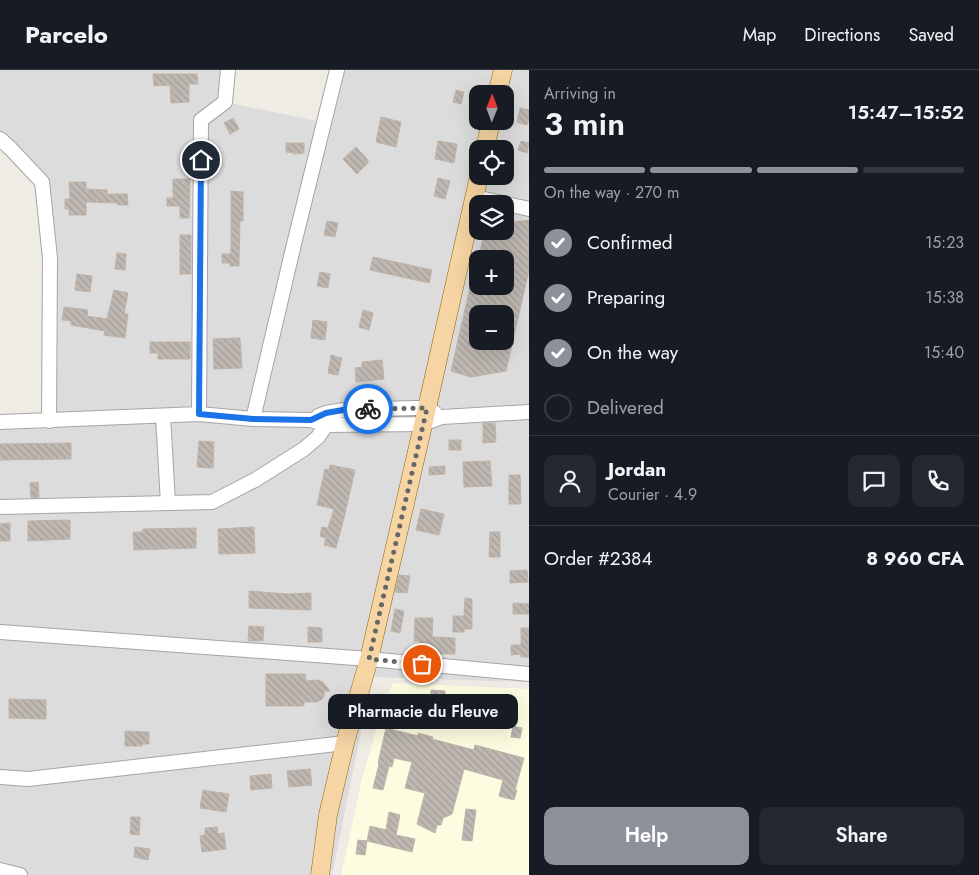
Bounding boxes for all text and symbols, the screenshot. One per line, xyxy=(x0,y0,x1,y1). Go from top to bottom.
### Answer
text: Parcelo xyxy=(25,17,108,52)
text: Map xyxy=(743,22,776,48)
text: Directions xyxy=(804,22,880,48)
text: Saved xyxy=(908,22,954,48)
text: Arriving in xyxy=(544,82,616,105)
north arrow xyxy=(469,85,514,130)
map controls xyxy=(469,85,514,350)
text: 15:47–15:52 xyxy=(848,99,964,126)
text: 3 min xyxy=(544,101,625,147)
pin xyxy=(180,139,222,181)
button: locate xyxy=(469,140,514,185)
icon: home xyxy=(187,146,215,174)
text: On the way · 270 m xyxy=(544,181,679,204)
button: layers xyxy=(469,195,514,240)
icon: check xyxy=(544,229,572,257)
text: Confirmed xyxy=(587,229,673,256)
text: 15:23 xyxy=(925,231,964,254)
button: + xyxy=(469,250,514,295)
icon: check xyxy=(544,284,572,312)
text: Preparing xyxy=(587,284,665,311)
text: 15:38 xyxy=(926,286,964,309)
button: − xyxy=(469,305,514,350)
icon: check xyxy=(544,339,572,367)
text: On the way xyxy=(587,339,678,366)
text: 15:40 xyxy=(924,341,964,364)
courier xyxy=(343,384,393,434)
text: Delivered xyxy=(587,394,664,421)
icon: bike xyxy=(354,395,382,423)
button: person xyxy=(544,455,596,507)
button: chat xyxy=(848,455,900,507)
button: phone xyxy=(912,455,964,507)
text: Jordan xyxy=(608,456,666,483)
text: Courier · 4.9 xyxy=(608,483,697,506)
text: Order #2384 xyxy=(544,545,653,572)
text: 8 960 CFA xyxy=(866,545,964,572)
pin xyxy=(401,643,443,685)
icon: bag xyxy=(408,650,436,678)
callout: Pharmacie du Fleuve xyxy=(327,694,517,729)
text: Pharmacie du Fleuve xyxy=(348,700,498,723)
button: Help xyxy=(544,807,749,865)
button: Share xyxy=(759,807,964,865)

